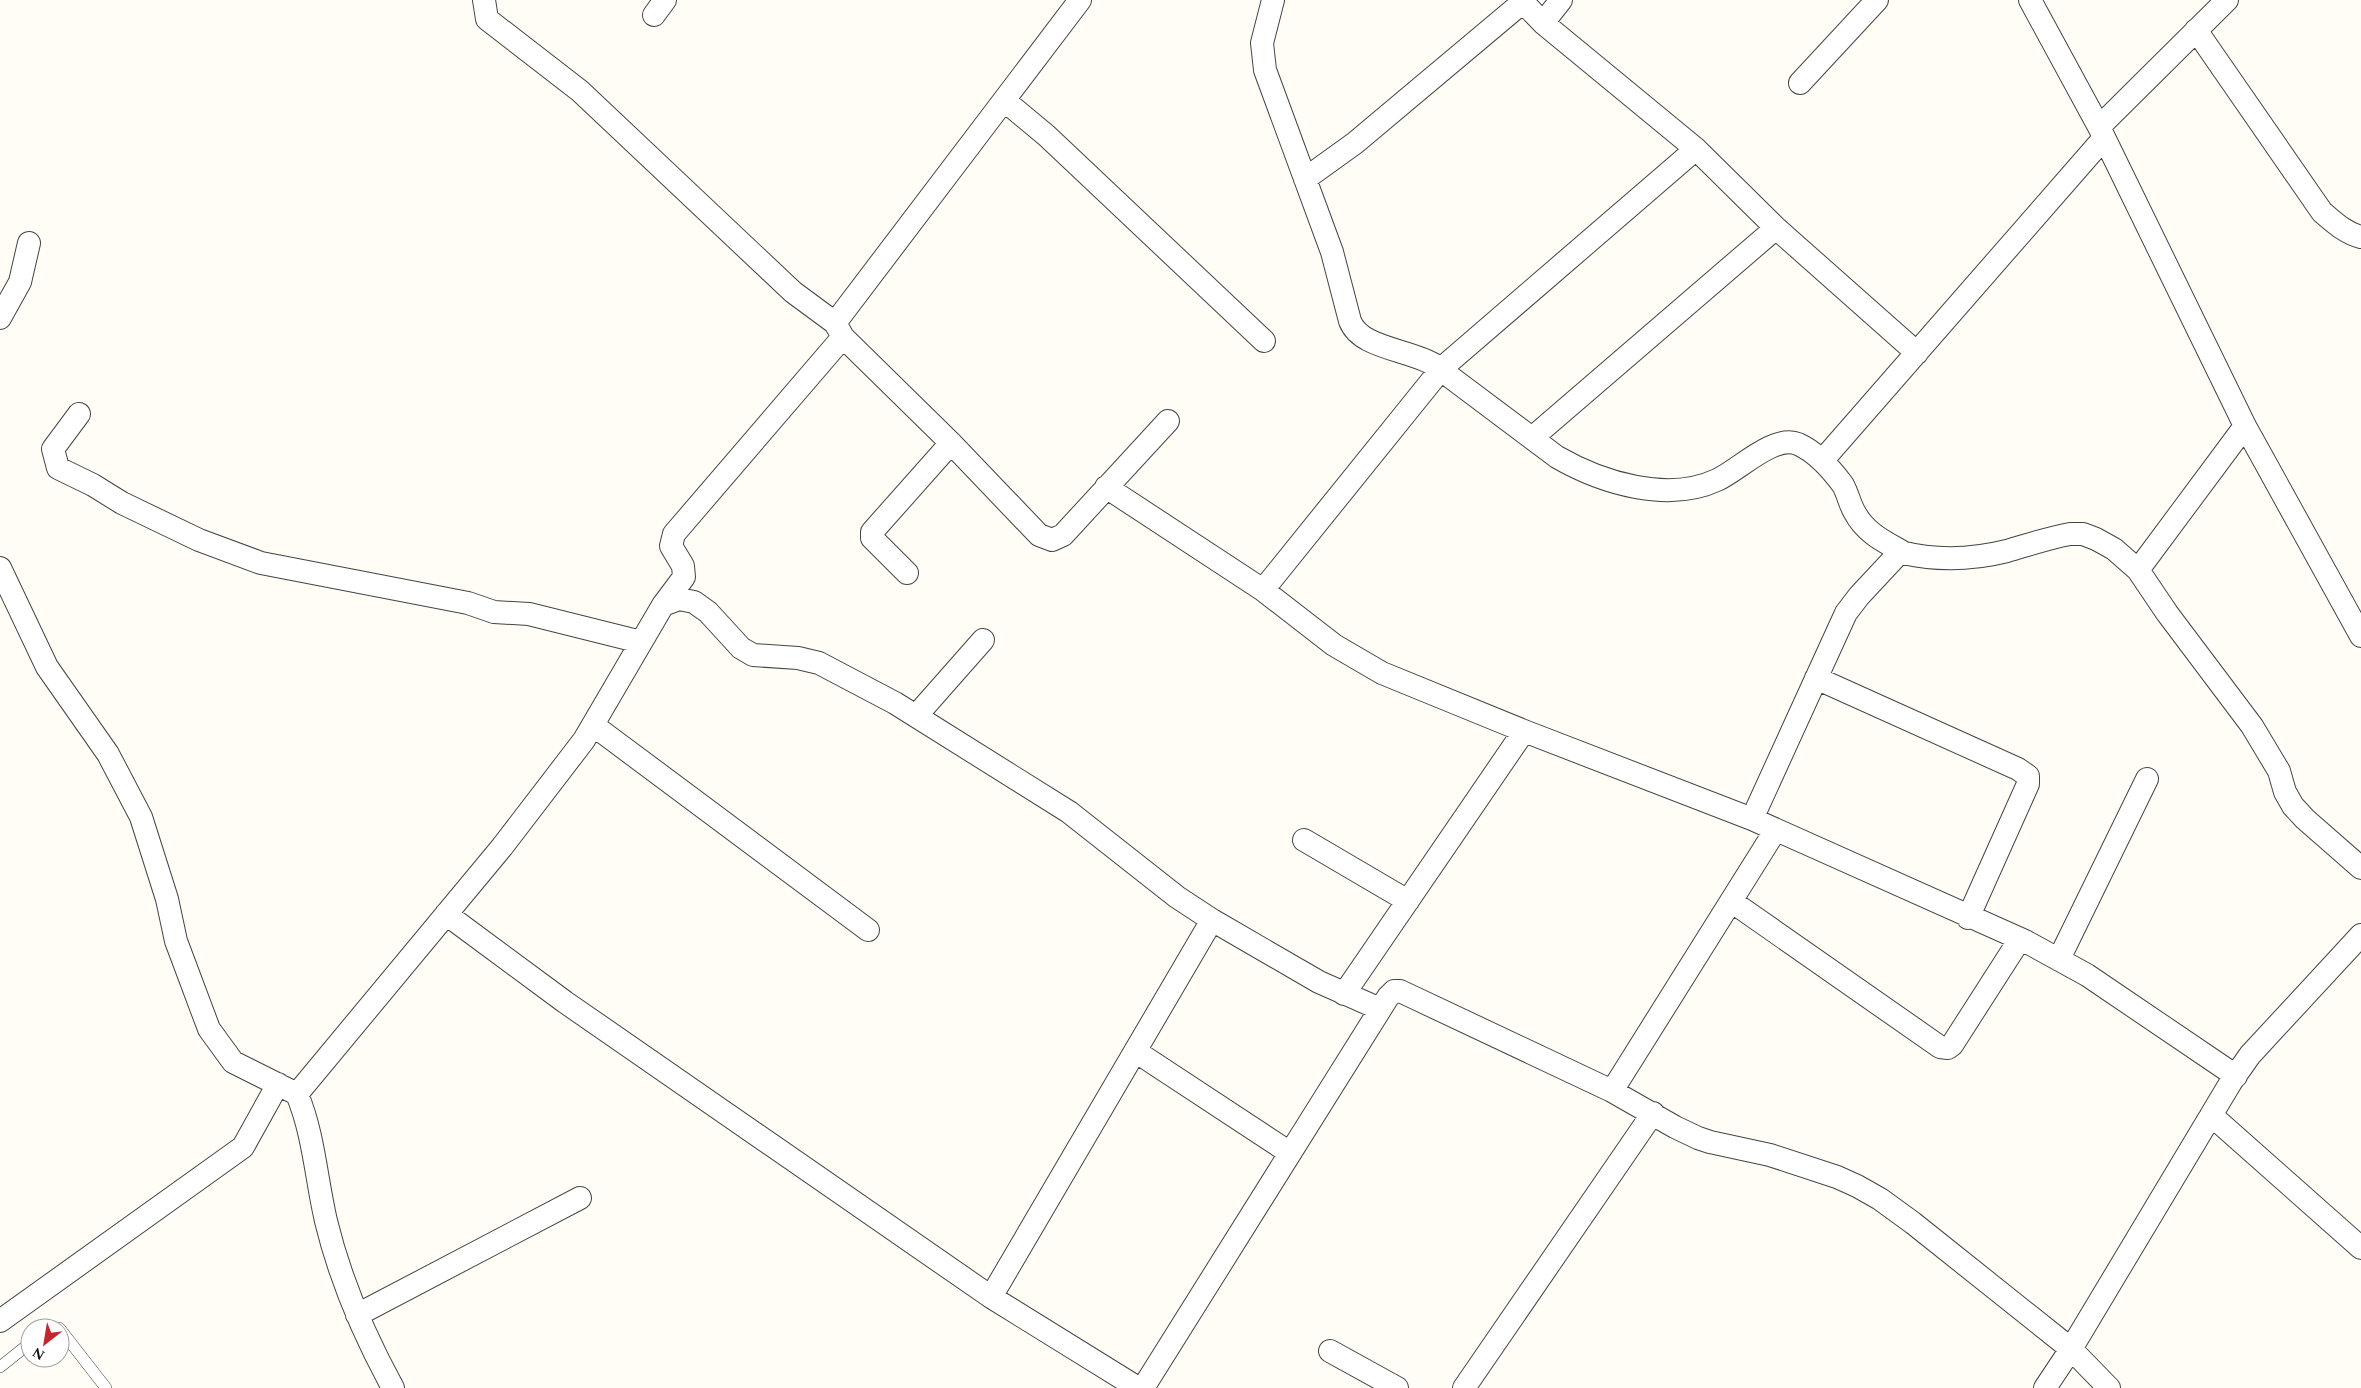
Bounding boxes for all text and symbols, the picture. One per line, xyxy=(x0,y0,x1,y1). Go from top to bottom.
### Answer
north arrow xyxy=(20,1318,70,1368)
text: N xyxy=(28,1342,49,1366)

